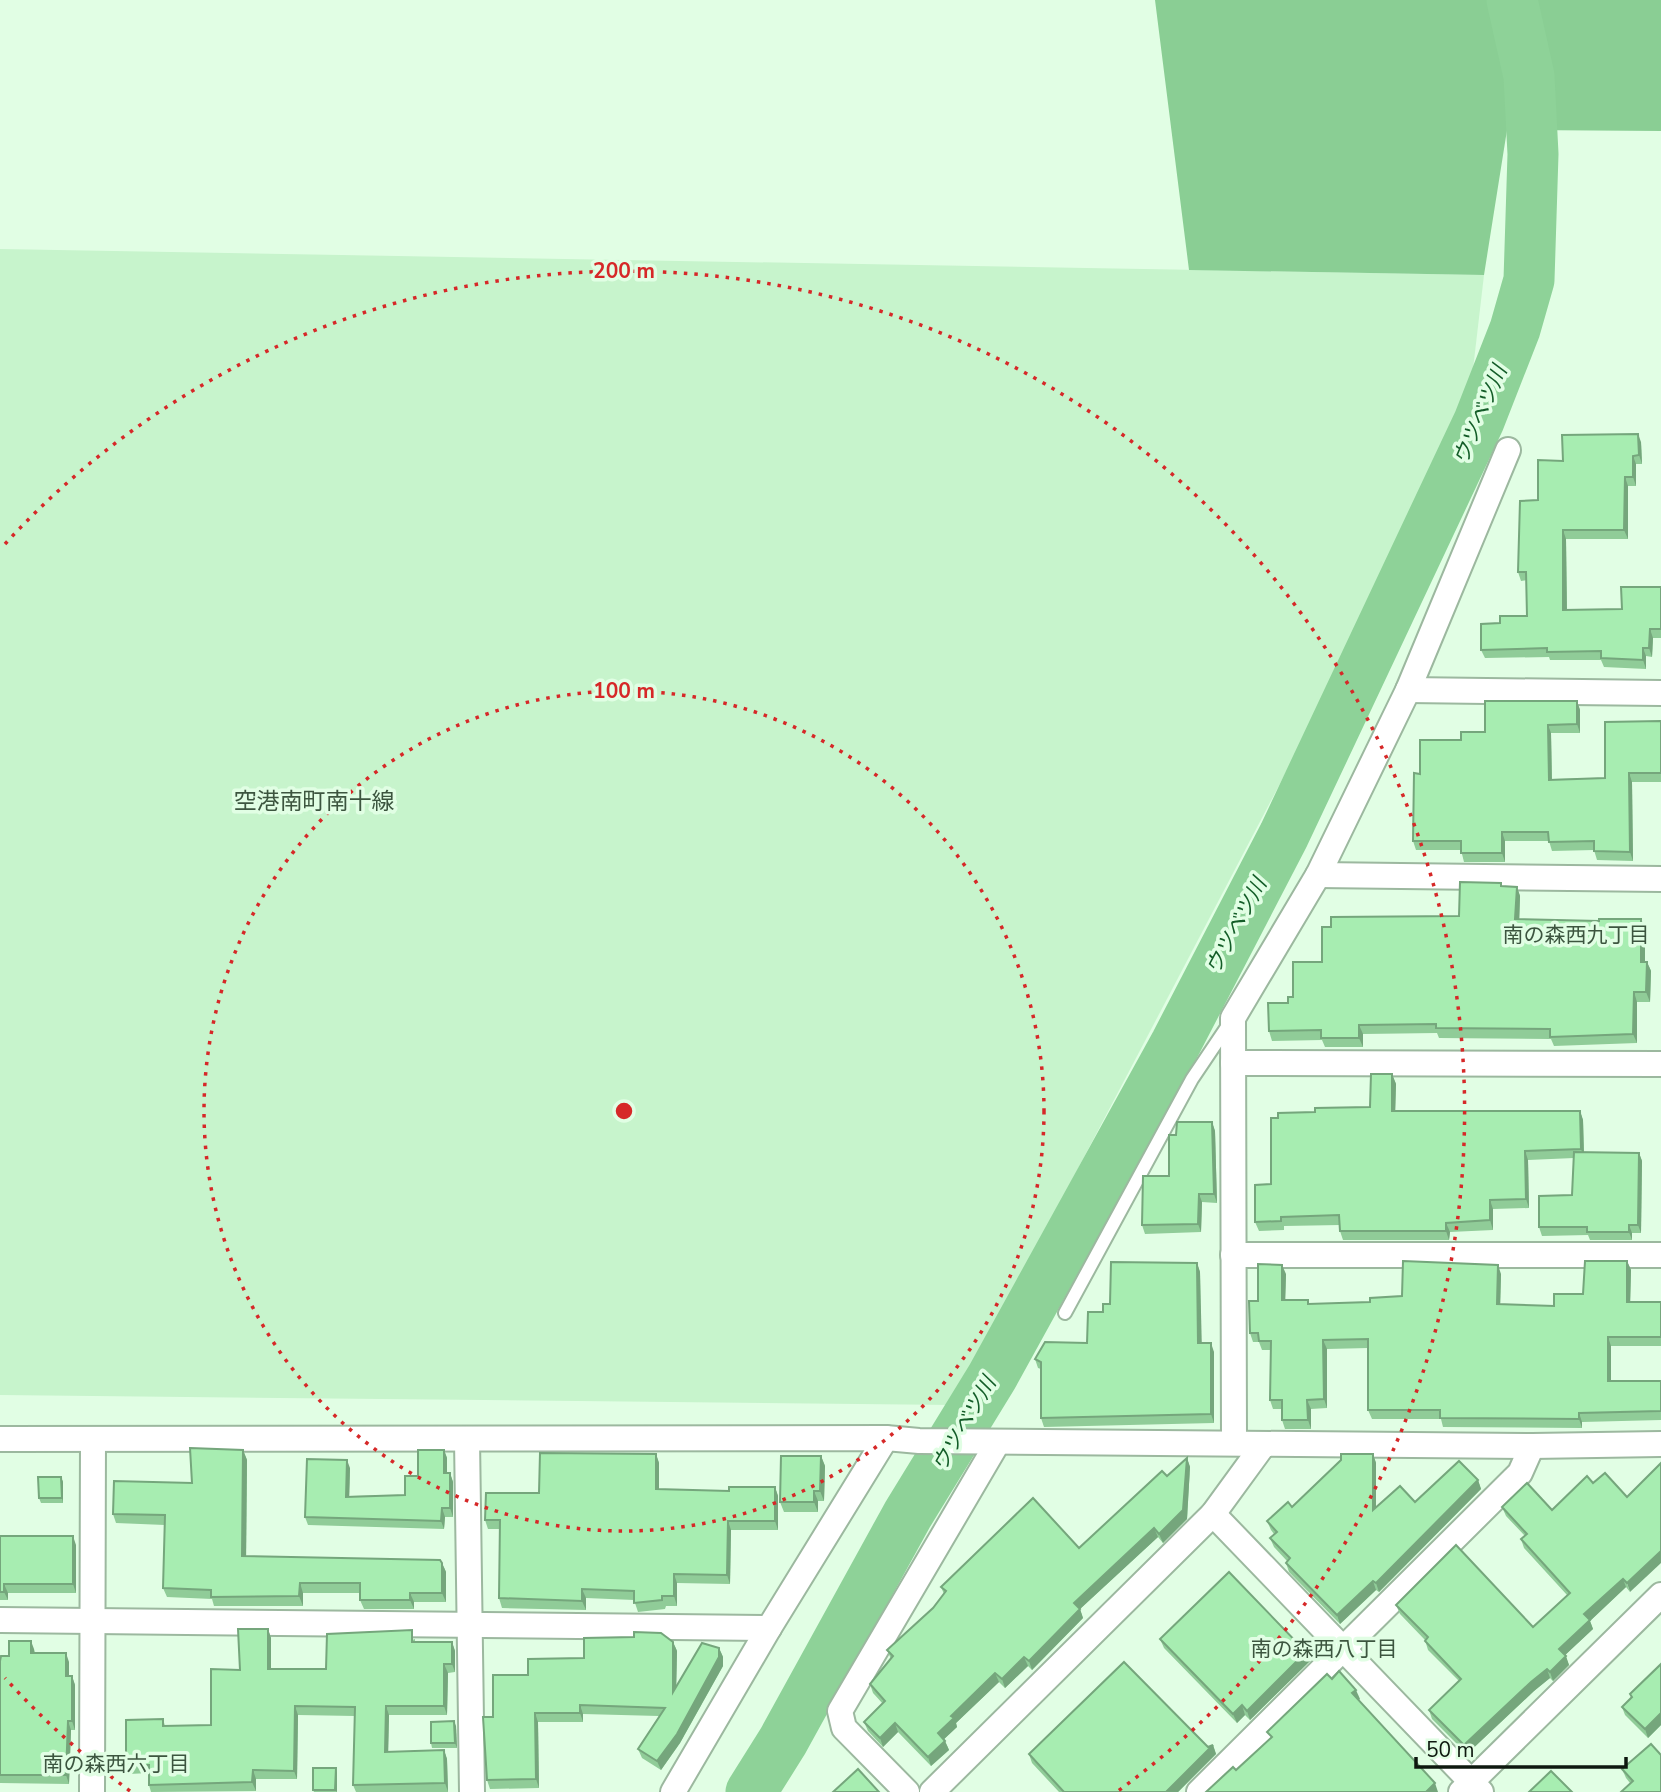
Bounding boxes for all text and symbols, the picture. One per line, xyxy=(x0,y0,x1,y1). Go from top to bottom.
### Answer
text: 200 m xyxy=(593,257,655,285)
water label: ウツベツ川 xyxy=(1447,359,1514,469)
text: 100 m xyxy=(593,677,655,705)
district label: 空港南町南十線 xyxy=(234,786,395,817)
water label: ウツベツ川 xyxy=(1199,871,1274,979)
district label: 南の森西九丁目 xyxy=(1503,921,1650,949)
centre of rings xyxy=(612,1099,636,1123)
water label: ウツベツ川 xyxy=(926,1370,1003,1476)
district label: 南の森西八丁目 xyxy=(1251,1635,1398,1663)
scale bar xyxy=(1416,1726,1626,1770)
text: 50 m xyxy=(1426,1736,1475,1764)
district label: 南の森西六丁目 xyxy=(43,1750,190,1778)

